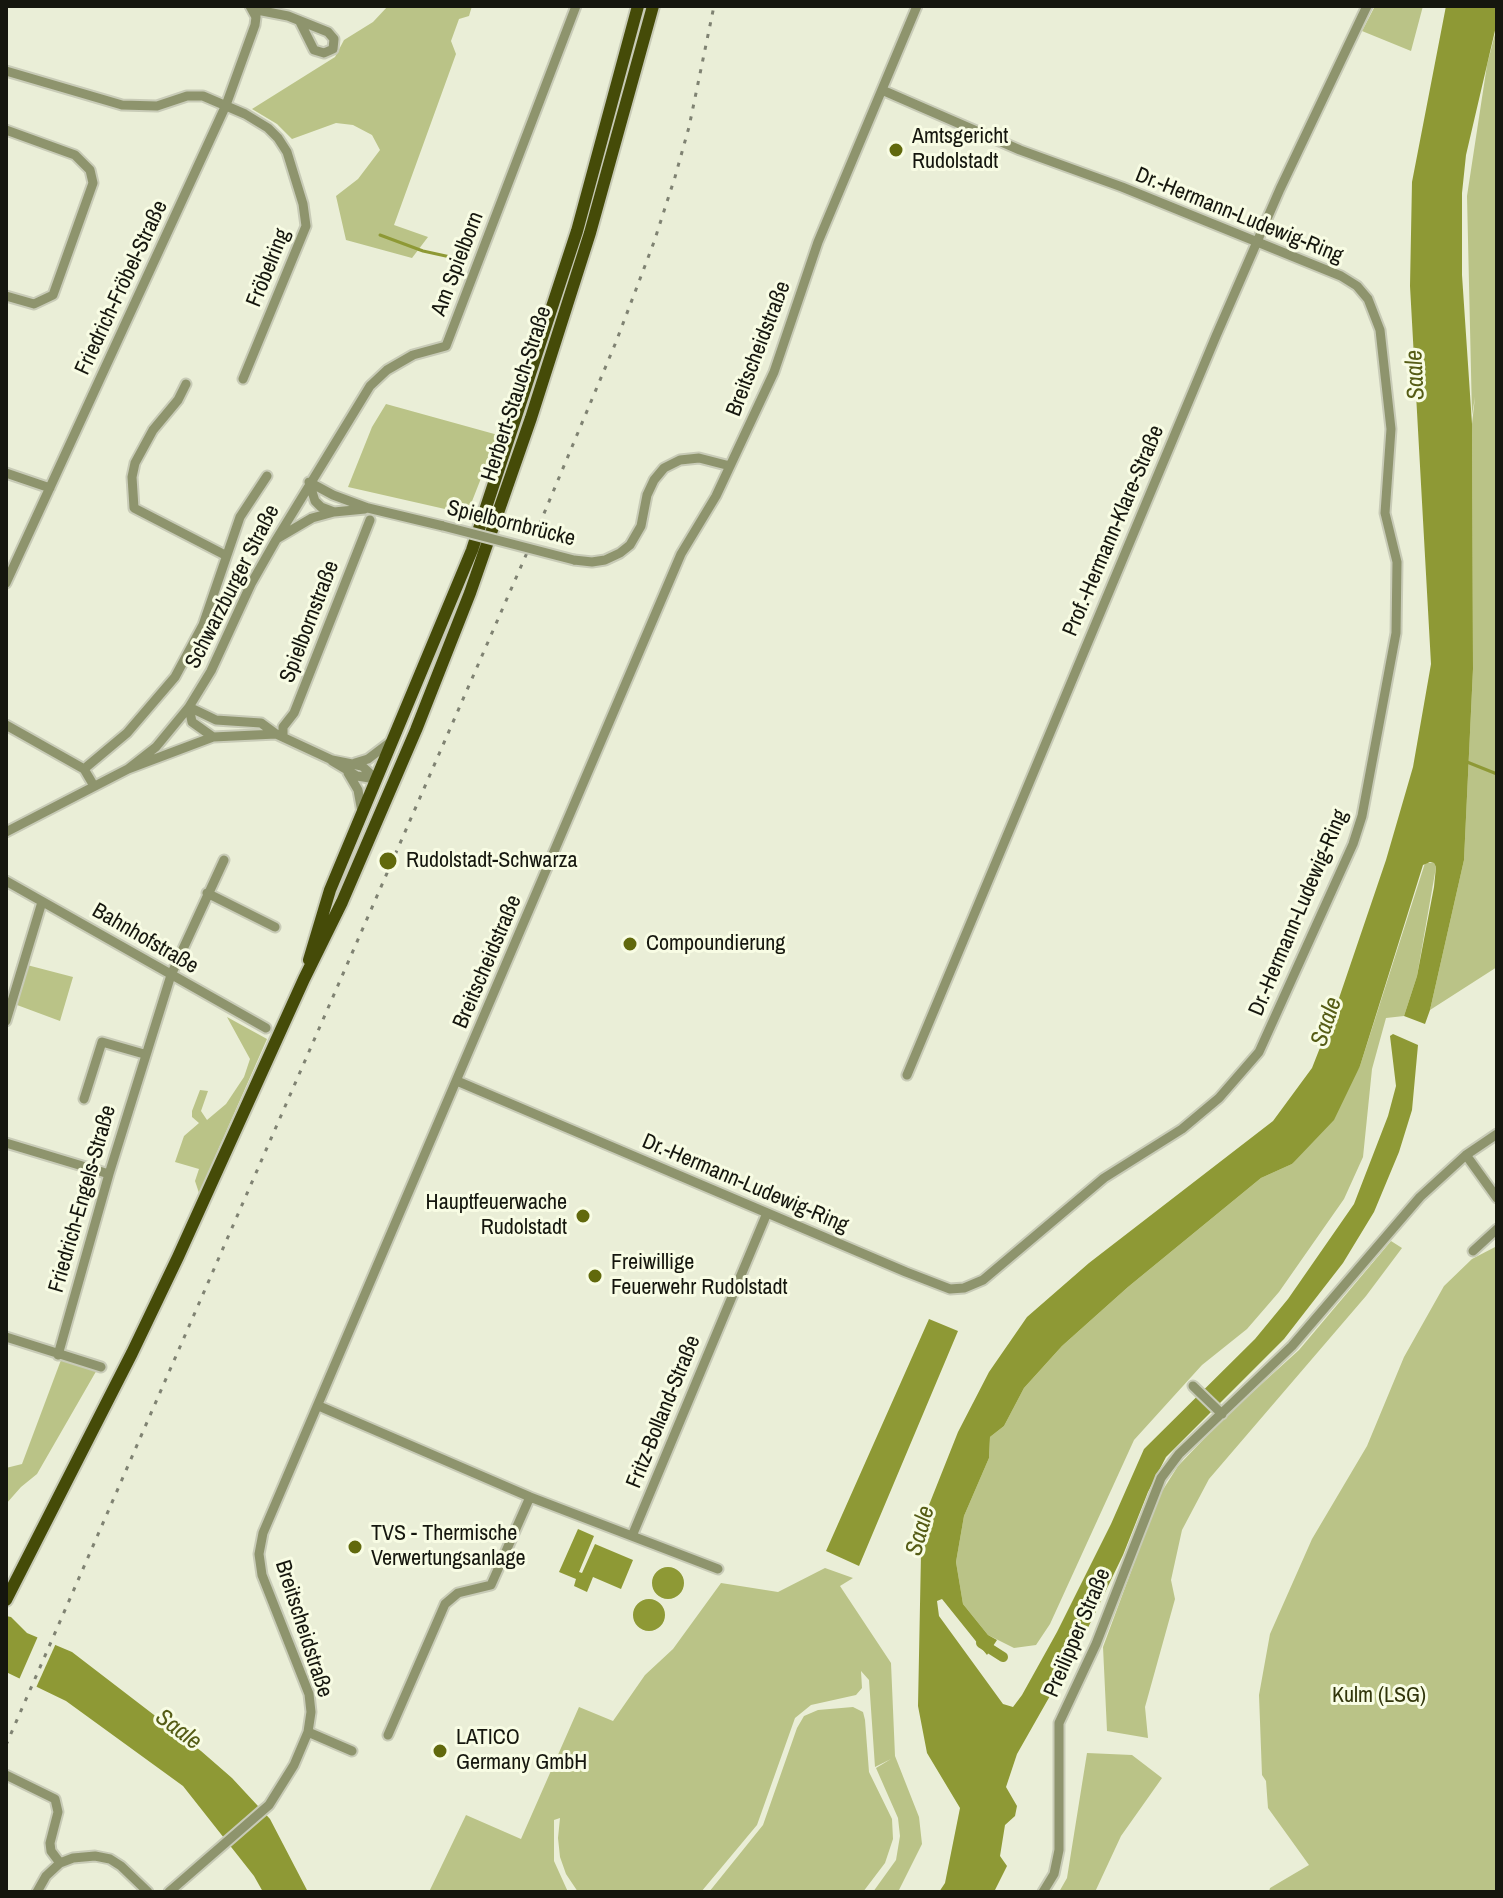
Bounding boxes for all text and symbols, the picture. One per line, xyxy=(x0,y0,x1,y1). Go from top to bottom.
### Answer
place label: Amtsgericht Rudolstadt xyxy=(912,124,1008,176)
marker: Amtsgericht Rudolstadt xyxy=(887,141,905,159)
street label: Dr.-Hermann-Ludewig-Ring xyxy=(1131,162,1347,270)
street label: Friedrich-Fröbel-Straße xyxy=(70,197,174,379)
street label: Am Spielborn xyxy=(426,208,490,320)
street label: Fröbelring xyxy=(241,225,297,311)
street label: Breitscheidstraße xyxy=(721,278,797,420)
street label: Herbert-Stauch-Straße xyxy=(476,303,558,485)
water label: Saale xyxy=(1400,349,1432,401)
street label: Prof.-Hermann-Klare-Straße xyxy=(1058,422,1170,640)
street label: Spielbornbrücke xyxy=(444,495,578,553)
street label: Schwarzburger Straße xyxy=(180,501,286,673)
street label: Spielbornstraße xyxy=(275,557,345,687)
street label: Dr.-Hermann-Ludewig-Ring xyxy=(1244,806,1354,1020)
place label: Rudolstadt-Schwarza xyxy=(406,848,577,874)
marker: Rudolstadt-Schwarza xyxy=(377,850,399,872)
street label: Breitscheidstraße xyxy=(448,891,528,1033)
street label: Bahnhofstraße xyxy=(87,898,203,980)
place label: Compoundierung xyxy=(646,931,785,957)
marker: Compoundierung xyxy=(621,935,639,953)
water label: Saale xyxy=(1305,994,1349,1050)
street label: Friedrich-Engels-Straße xyxy=(44,1102,122,1296)
street label: Dr.-Hermann-Ludewig-Ring xyxy=(638,1129,852,1239)
place label: Hauptfeuerwache Rudolstadt xyxy=(426,1190,567,1242)
marker: Hauptfeuerwache Rudolstadt xyxy=(574,1207,592,1225)
place label: Freiwillige Feuerwehr Rudolstadt xyxy=(611,1250,788,1302)
marker: Freiwillige Feuerwehr Rudolstadt xyxy=(586,1267,604,1285)
street label: Fritz-Bolland-Straße xyxy=(621,1332,707,1492)
water label: Saale xyxy=(900,1503,942,1559)
place label: TVS - Thermische Verwertungsanlage xyxy=(371,1521,525,1572)
marker: TVS - Thermische Verwertungsanlage xyxy=(346,1538,364,1556)
street label: Breitscheidstraße xyxy=(268,1557,338,1701)
street label: Preilipper Straße xyxy=(1039,1565,1117,1701)
park label: Kulm (LSG) xyxy=(1332,1683,1426,1709)
water label: Saale xyxy=(149,1703,207,1757)
place label: LATICO Germany GmbH xyxy=(456,1725,587,1776)
marker: LATICO Germany GmbH xyxy=(431,1742,449,1760)

